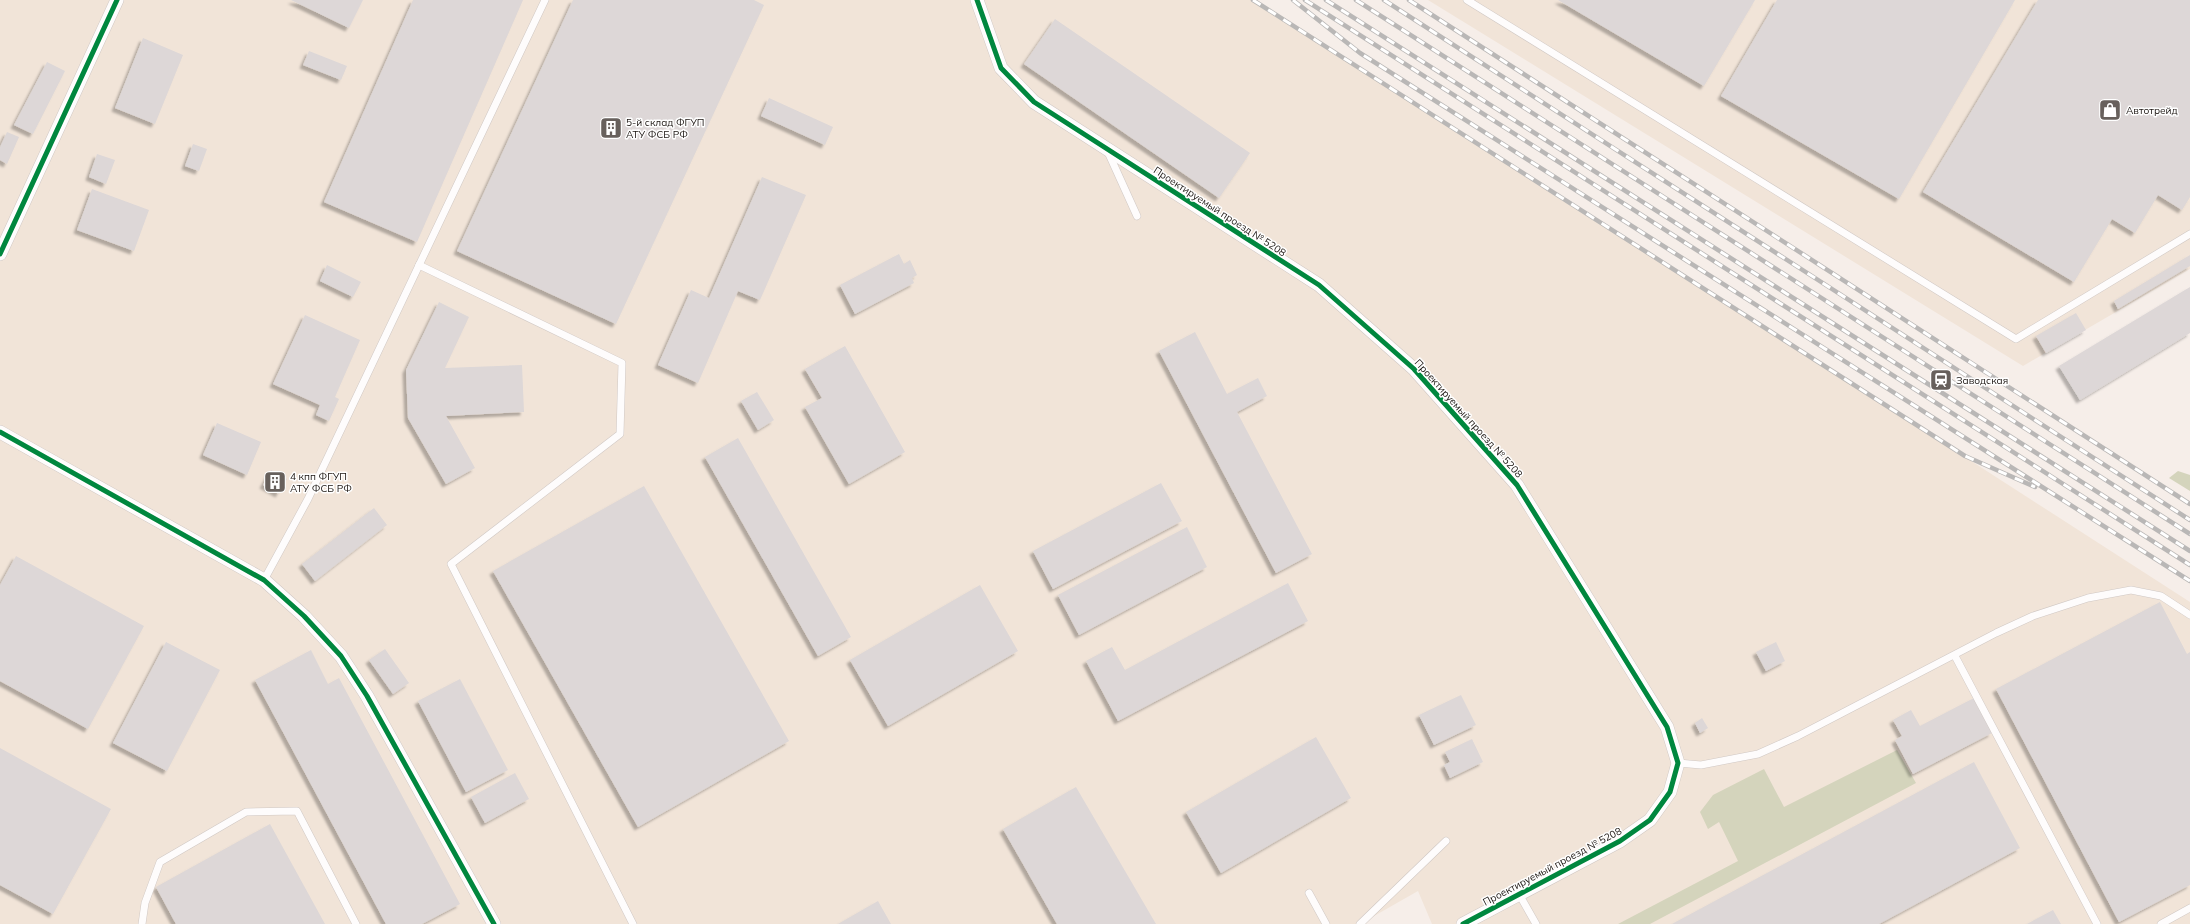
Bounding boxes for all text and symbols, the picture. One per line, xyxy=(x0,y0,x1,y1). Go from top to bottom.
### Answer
shop icon: Автотрейд xyxy=(2097,97,2123,123)
place label: Автотрейд xyxy=(2126,104,2178,117)
building icon: 5-й склад ФГУП АТУ ФСБ РФ xyxy=(598,115,624,141)
place label: 5-й склад ФГУП АТУ ФСБ РФ xyxy=(626,116,704,141)
street label: Проектируемый проезд № 5208 xyxy=(1151,164,1288,259)
street label: Проектируемый проезд № 5208 xyxy=(1412,356,1525,480)
station icon: Заводская xyxy=(1928,367,1954,393)
place label: Заводская xyxy=(1956,374,2008,387)
building icon: 4 кпп ФГУП АТУ ФСБ РФ xyxy=(262,469,288,495)
place label: 4 кпп ФГУП АТУ ФСБ РФ xyxy=(290,470,352,495)
street label: Проектируемый проезд № 5208 xyxy=(1481,824,1624,909)

